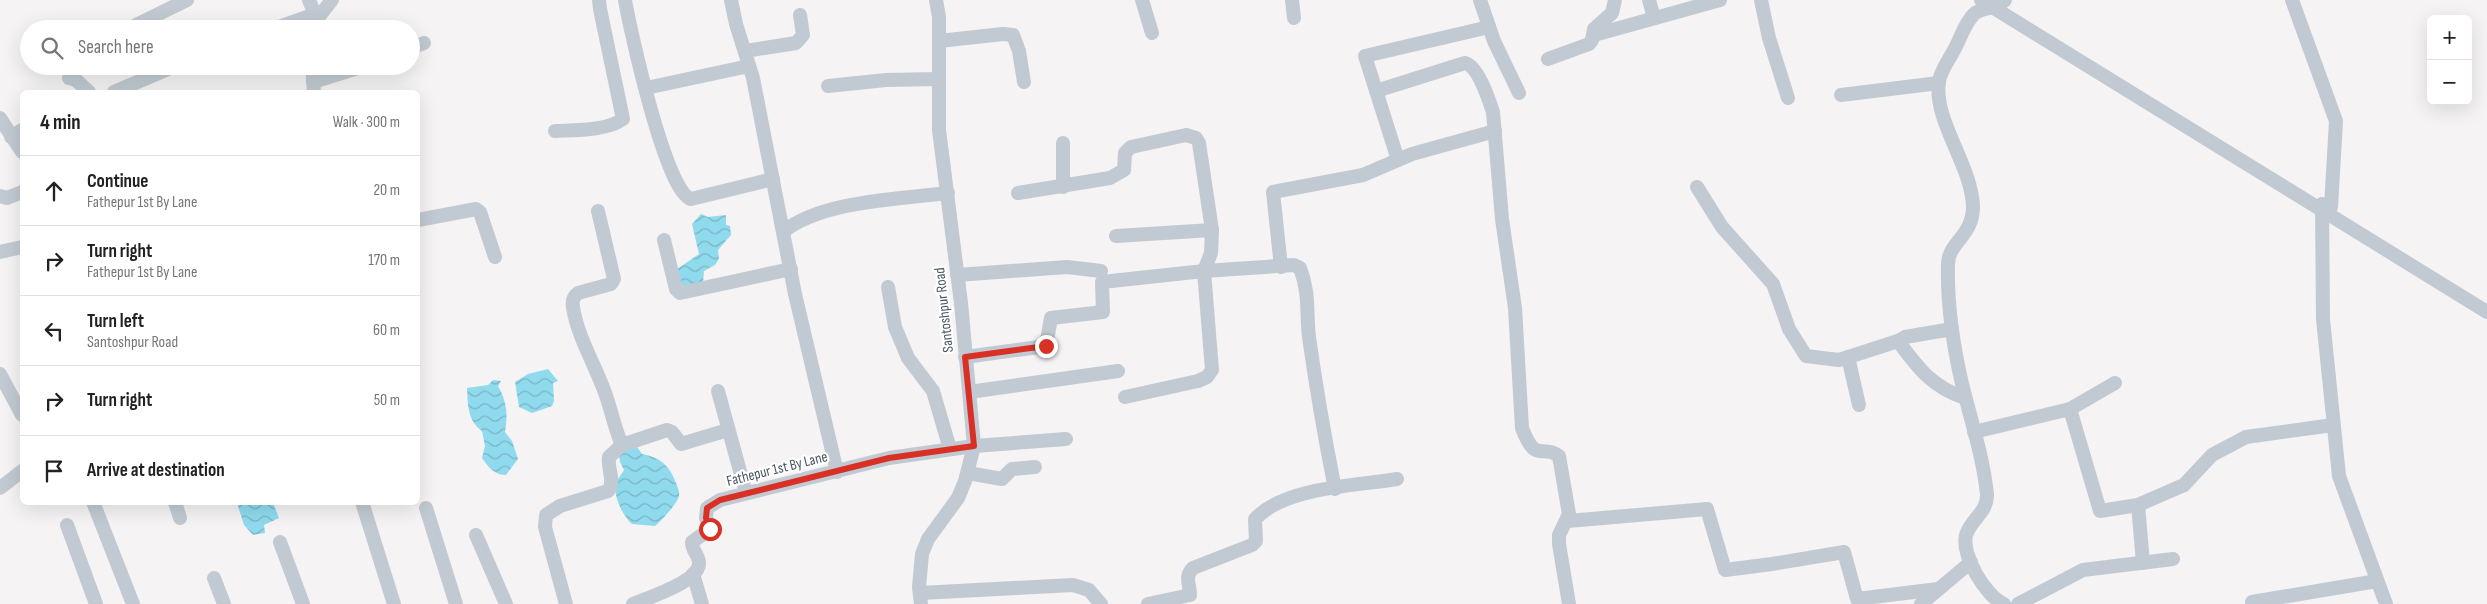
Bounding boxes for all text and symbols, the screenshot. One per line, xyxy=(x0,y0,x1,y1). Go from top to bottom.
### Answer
map controls xyxy=(2427,15,2472,105)
button: + xyxy=(2427,15,2472,60)
search box xyxy=(20,20,420,75)
icon: search xyxy=(38,34,66,62)
text: Search here xyxy=(78,36,154,59)
button: − xyxy=(2427,60,2472,105)
text: 4 min xyxy=(40,110,81,135)
text: Walk · 300 m xyxy=(333,113,400,132)
text: Continue xyxy=(87,170,148,193)
icon: ahead xyxy=(40,177,68,205)
text: 20 m xyxy=(373,181,400,200)
text: Fathepur 1st By Lane xyxy=(87,193,197,212)
text: Turn right xyxy=(87,240,152,263)
icon: right xyxy=(40,247,68,275)
text: 170 m xyxy=(368,251,400,270)
text: Fathepur 1st By Lane xyxy=(87,263,197,282)
street label: Santoshpur Road xyxy=(930,267,958,353)
text: Turn left xyxy=(87,310,144,333)
icon: left xyxy=(40,317,68,345)
text: 60 m xyxy=(373,321,400,340)
text: Santoshpur Road xyxy=(87,333,178,352)
route end xyxy=(1035,335,1058,358)
icon: right xyxy=(40,387,68,415)
text: Turn right xyxy=(87,389,152,412)
text: 50 m xyxy=(374,391,400,410)
street label: Fathepur 1st By Lane xyxy=(724,447,830,491)
icon: arrive xyxy=(40,457,68,485)
text: Arrive at destination xyxy=(87,459,225,482)
route start xyxy=(699,518,722,541)

